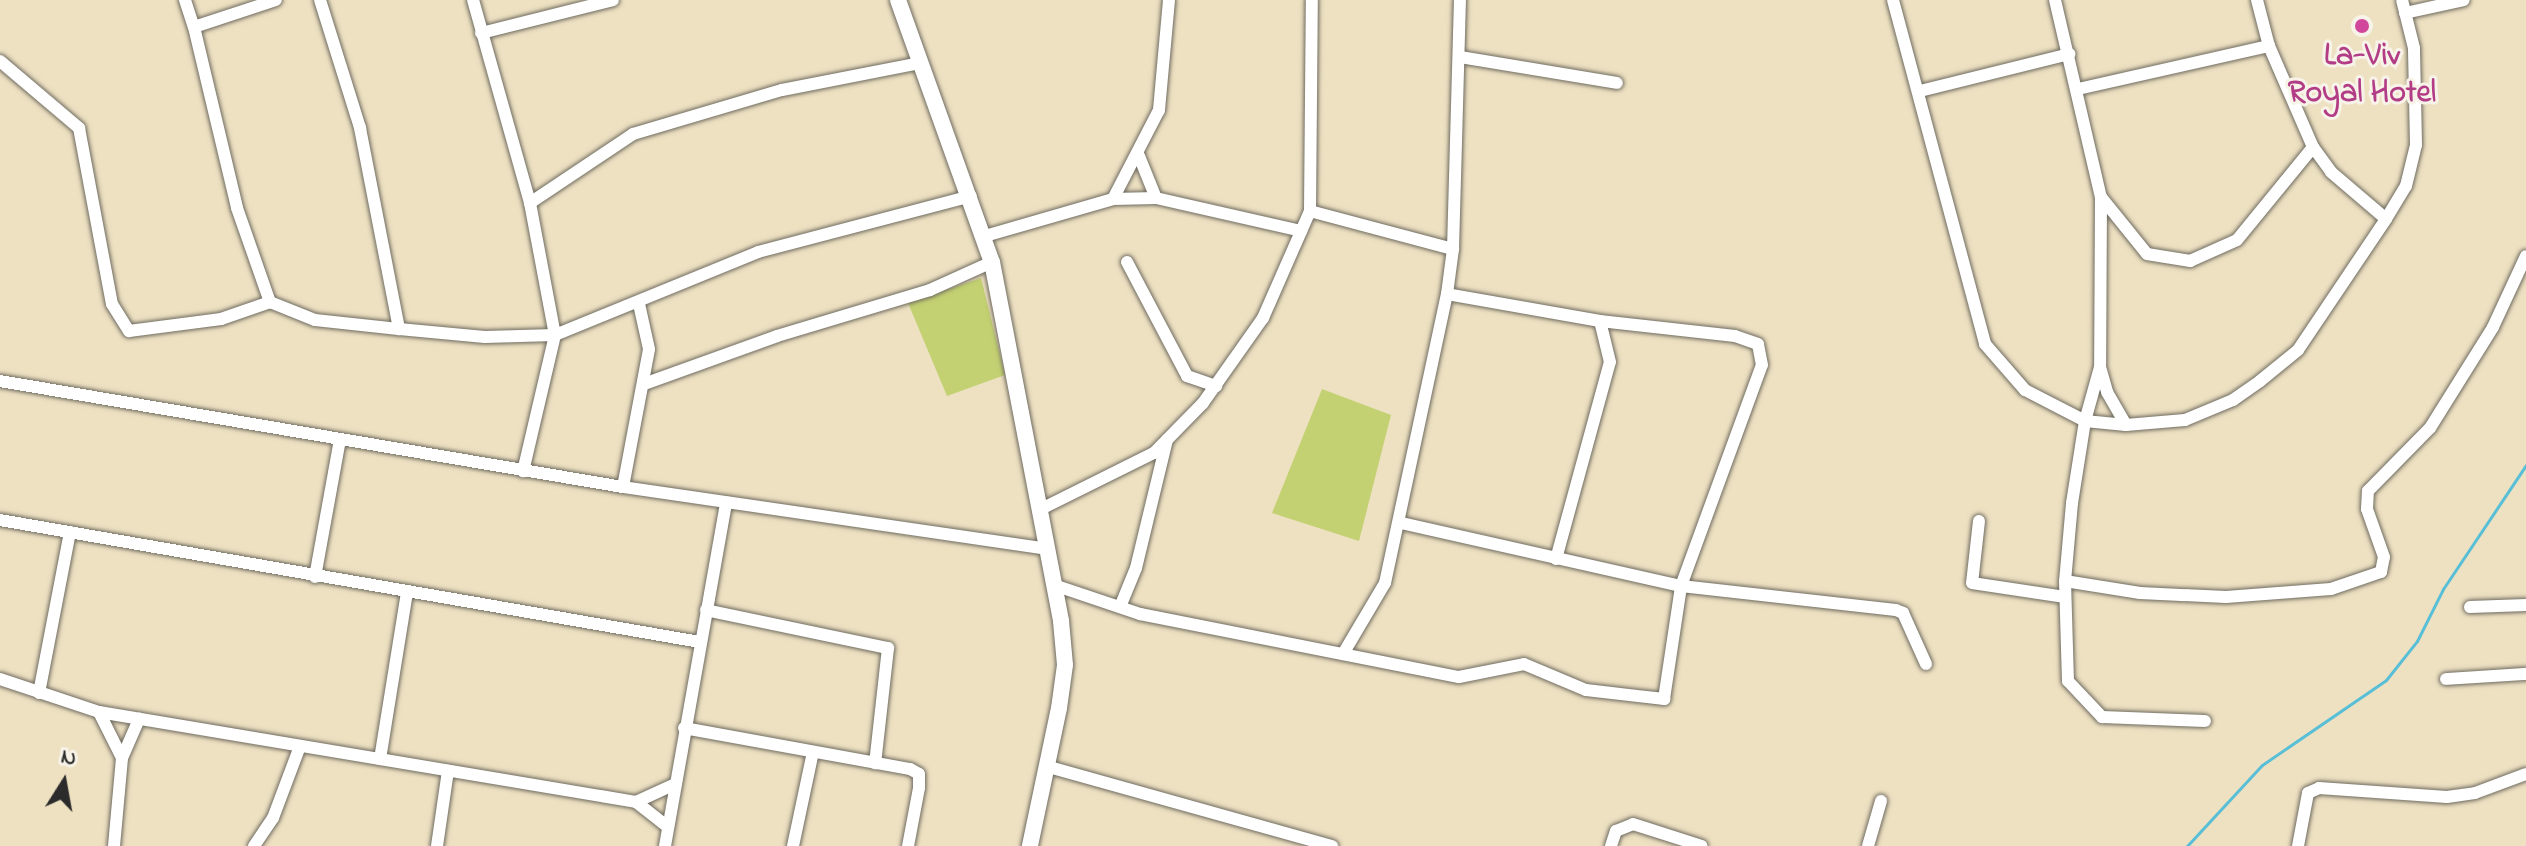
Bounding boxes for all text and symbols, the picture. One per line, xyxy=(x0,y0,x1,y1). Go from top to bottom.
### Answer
marker: La-Viv Royal Hotel xyxy=(2353,17,2371,35)
place label: La-Viv Royal Hotel xyxy=(2288,39,2436,114)
text: N xyxy=(58,741,79,776)
north arrow xyxy=(24,742,104,822)

